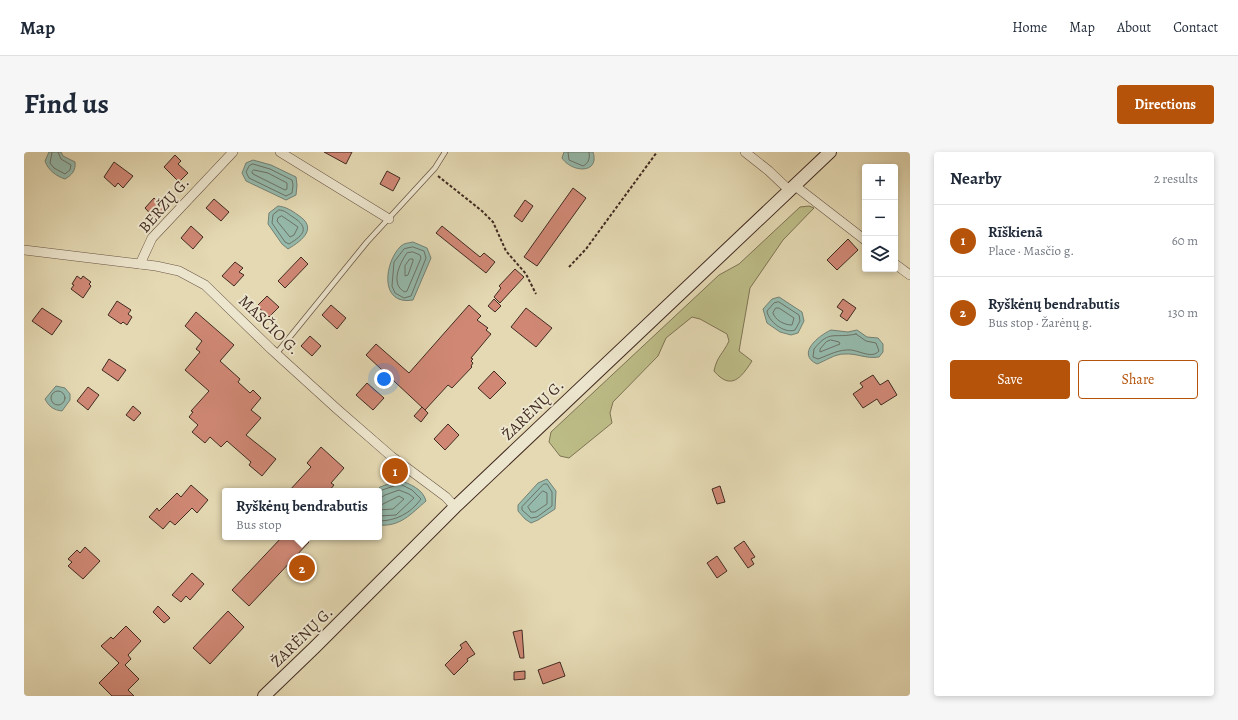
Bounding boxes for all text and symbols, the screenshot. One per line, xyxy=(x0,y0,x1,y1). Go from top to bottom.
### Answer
text: Map xyxy=(20,15,55,41)
text: Home xyxy=(1012,18,1047,37)
text: Map xyxy=(1069,18,1095,37)
text: About xyxy=(1117,18,1151,37)
text: Contact xyxy=(1173,18,1218,37)
text: Find us xyxy=(24,85,109,123)
button: Directions xyxy=(1117,85,1214,124)
map controls xyxy=(862,164,898,272)
button: + xyxy=(862,164,898,200)
text: Nearby xyxy=(950,167,1001,190)
text: 2 results xyxy=(1154,170,1198,187)
street label: BERŽŲ G. xyxy=(134,172,194,238)
button: − xyxy=(862,200,898,236)
text: Rīškienā xyxy=(988,222,1043,242)
text: 1 xyxy=(961,232,965,249)
text: 60 m xyxy=(1172,232,1198,249)
button: layers xyxy=(862,236,898,272)
text: Place · Masčio g. xyxy=(988,242,1074,259)
street label: MASČIO G. xyxy=(234,290,304,360)
text: Ryškėnų bendrabutis xyxy=(988,294,1120,314)
text: 2 xyxy=(960,304,966,321)
text: 130 m xyxy=(1168,304,1198,321)
text: Bus stop · Žarėnų g. xyxy=(988,314,1093,331)
button: Save xyxy=(950,360,1070,399)
button: Share xyxy=(1078,360,1198,399)
your location xyxy=(374,369,394,389)
street label: ŽARĖNŲ G. xyxy=(497,375,569,445)
pin: 1 xyxy=(382,456,408,486)
popup xyxy=(222,488,382,540)
text: Ryškėnų bendrabutis xyxy=(236,496,368,516)
text: Bus stop xyxy=(236,516,282,533)
pin: 2 xyxy=(289,553,315,583)
street label: ŽARĖNŲ G. xyxy=(266,602,338,672)

